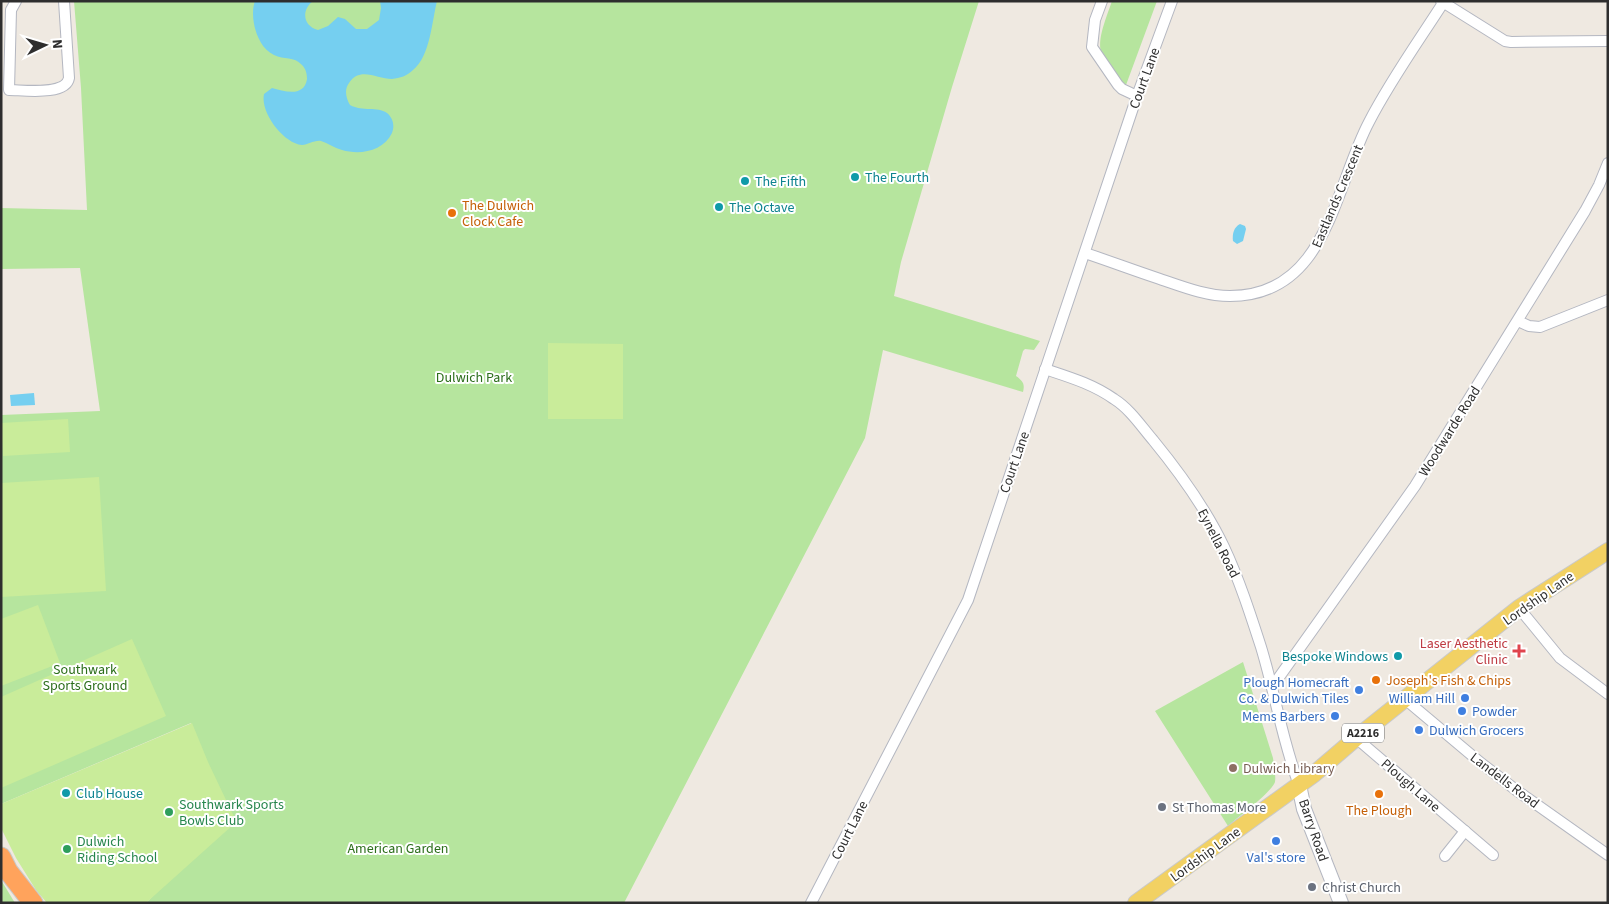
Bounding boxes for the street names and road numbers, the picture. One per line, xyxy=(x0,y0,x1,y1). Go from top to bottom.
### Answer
street label: Court Lane xyxy=(1125,45,1165,112)
street label: Eastlands Crescent xyxy=(1307,141,1369,251)
street label: Woodwarde Road xyxy=(1414,382,1486,481)
street label: Court Lane xyxy=(995,429,1035,496)
street label: Eynella Road xyxy=(1192,505,1244,582)
street label: Lordship Lane xyxy=(1499,567,1578,631)
road number: A2216 xyxy=(1342,724,1384,742)
street label: Landells Road xyxy=(1466,748,1543,813)
street label: Plough Lane xyxy=(1376,754,1444,817)
street label: Barry Road xyxy=(1293,796,1333,864)
street label: Court Lane xyxy=(826,797,873,864)
street label: Lordship Lane xyxy=(1166,822,1245,887)

